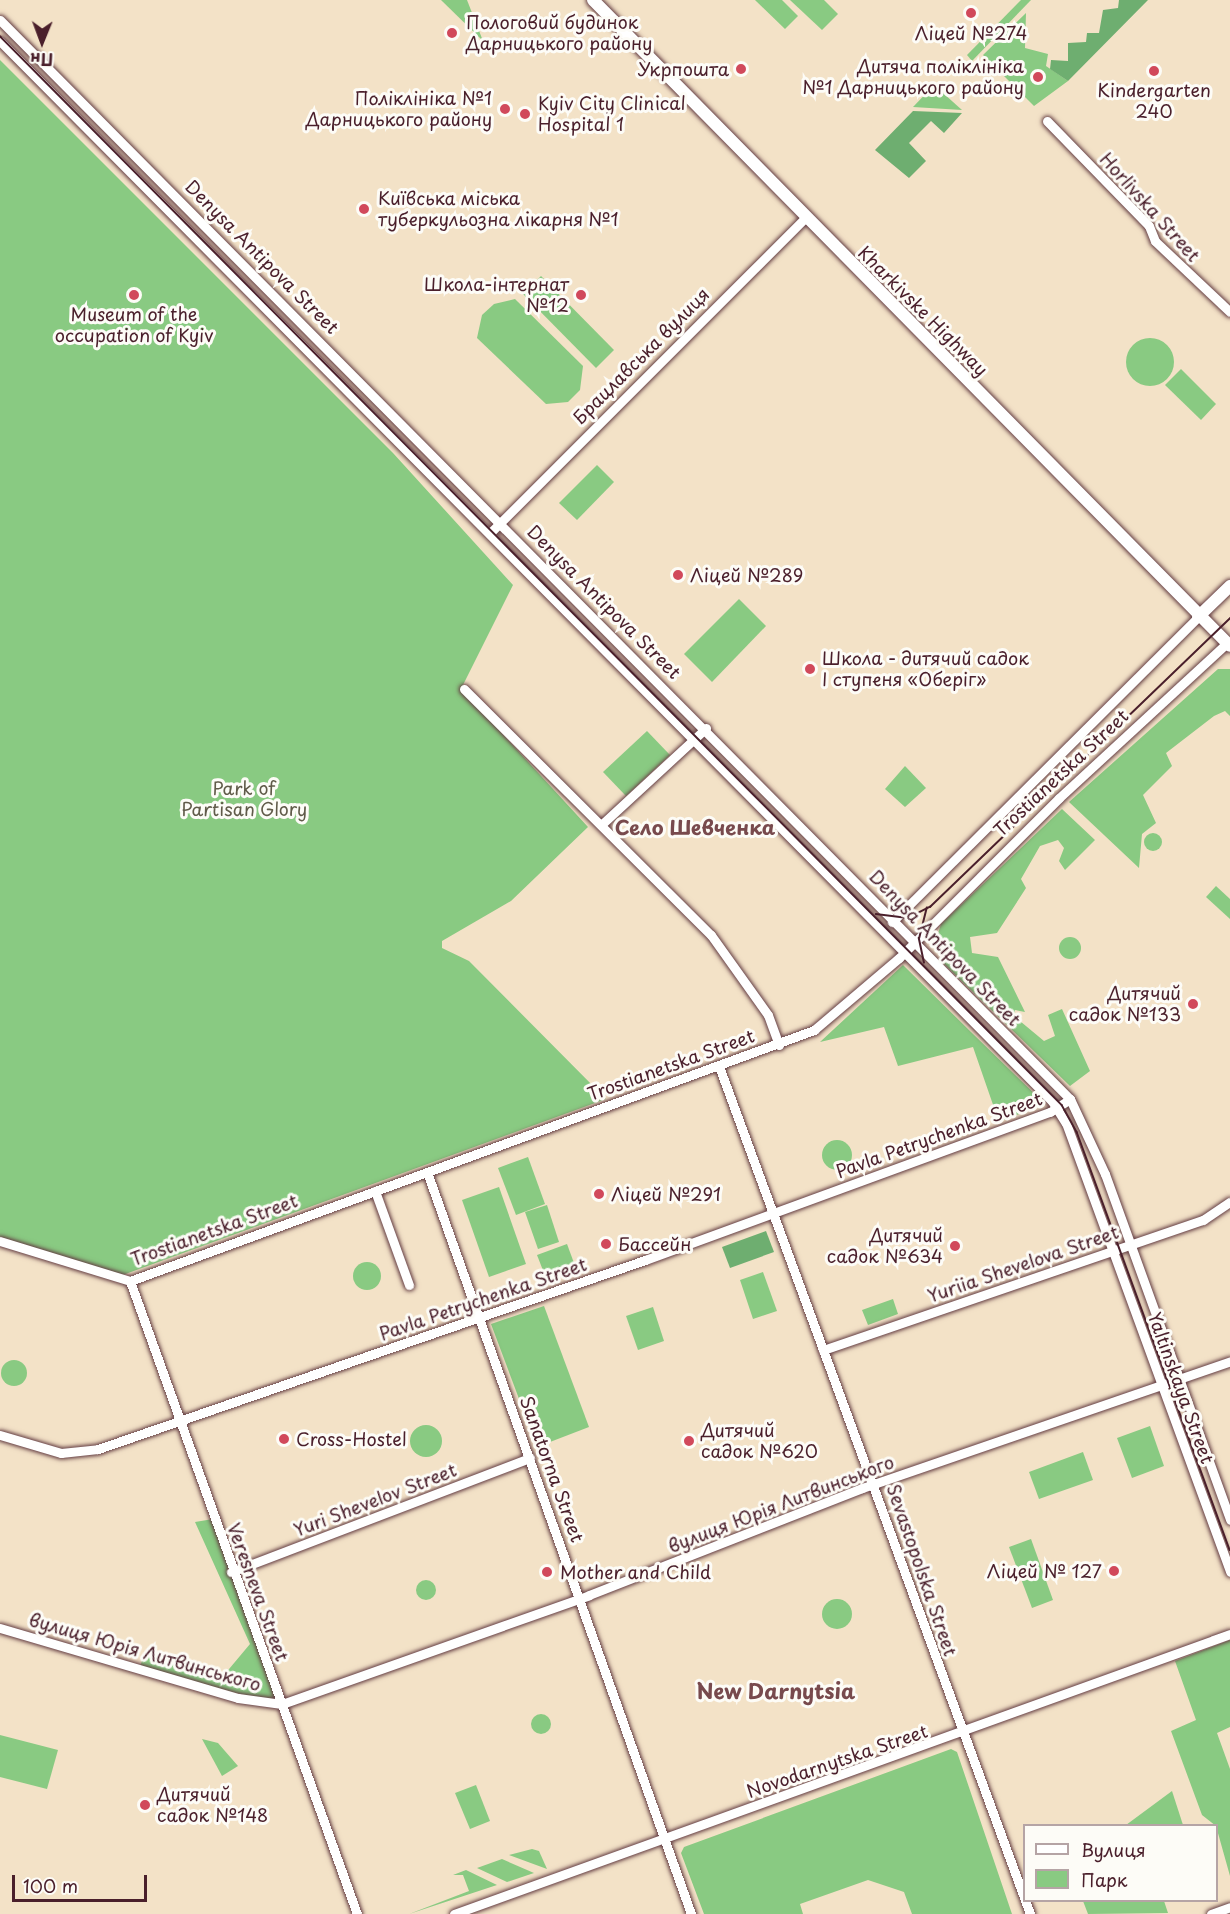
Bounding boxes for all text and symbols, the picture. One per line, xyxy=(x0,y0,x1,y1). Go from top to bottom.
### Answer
marker: Ліцей №274 xyxy=(964,6,978,20)
north arrow xyxy=(12,12,72,72)
place label: Пологовий будинок Дарницького району xyxy=(466,12,653,54)
place label: Ліцей №274 xyxy=(915,22,1027,44)
marker: Пологовий будинок Дарницького району xyxy=(443,24,461,42)
text: Пн xyxy=(30,48,53,72)
place label: Дитяча поліклініка №1 Дарницького району xyxy=(801,56,1024,98)
place label: Укрпошта xyxy=(638,58,729,80)
marker: Укрпошта xyxy=(734,62,748,76)
marker: Kindergarten 240 xyxy=(1147,64,1161,78)
marker: Дитяча поліклініка №1 Дарницького району xyxy=(1029,68,1047,86)
place label: Kindergarten 240 xyxy=(1097,80,1211,122)
place label: Поліклініка №1 Дарницького району xyxy=(305,88,492,130)
place label: Kyiv City Clinical Hospital 1 xyxy=(538,93,687,136)
marker: Поліклініка №1 Дарницького району xyxy=(496,100,514,118)
marker: Kyiv City Clinical Hospital 1 xyxy=(516,105,534,123)
street label: Horlivska Street xyxy=(1095,148,1205,266)
street label: Denysa Antipova Street xyxy=(181,176,343,338)
place label: Київська міська туберкульозна лікарня №1 xyxy=(378,188,619,230)
marker: Київська міська туберкульозна лікарня №1 xyxy=(355,200,373,218)
street label: Kharkivske Highway xyxy=(853,241,993,381)
place label: Школа-інтернат №12 xyxy=(424,274,569,316)
street label: Брацлавська вулиця xyxy=(568,283,714,429)
marker: Museum of the occupation of Kyiv xyxy=(127,288,141,302)
marker: Школа-інтернат №12 xyxy=(574,288,588,302)
place label: Museum of the occupation of Kyiv xyxy=(55,304,213,346)
street label: Denysa Antipova Street xyxy=(523,521,685,683)
place label: Ліцей №289 xyxy=(690,564,803,586)
marker: Ліцей №289 xyxy=(671,568,685,582)
place label: Школа - дитячий садок І ступеня «Оберіг» xyxy=(822,648,1031,690)
marker: Школа - дитячий садок І ступеня «Оберіг» xyxy=(803,662,817,676)
street label: Trostianetska Street xyxy=(989,705,1133,841)
park label: Park of Partisan Glory xyxy=(181,778,307,820)
district label: Село Шевченка xyxy=(615,815,775,839)
street label: Denysa Antipova Street xyxy=(865,866,1025,1030)
place label: Дитячий садок №133 xyxy=(1069,983,1181,1026)
marker: Дитячий садок №133 xyxy=(1186,997,1200,1011)
street label: Trostianetska Street xyxy=(584,1025,758,1105)
street label: Pavla Petrychenka Street xyxy=(833,1088,1045,1182)
place label: Ліцей №291 xyxy=(611,1183,721,1205)
marker: Ліцей №291 xyxy=(592,1187,606,1201)
street label: Trostianetska Street xyxy=(127,1190,301,1270)
street label: Yuriia Shevelova Street xyxy=(924,1221,1122,1307)
place label: Дитячий садок №634 xyxy=(827,1225,943,1268)
place label: Бассейн xyxy=(618,1233,691,1255)
marker: Бассейн xyxy=(599,1237,613,1251)
marker: Дитячий садок №634 xyxy=(948,1239,962,1253)
street label: Pavla Petrychenka Street xyxy=(377,1253,589,1345)
street label: Yaltinskaya Street xyxy=(1144,1309,1218,1467)
street label: Sanatorna Street xyxy=(516,1393,588,1545)
place label: Дитячий садок №620 xyxy=(701,1420,818,1462)
place label: Cross-Hostel xyxy=(296,1428,407,1450)
marker: Cross-Hostel xyxy=(277,1432,291,1446)
marker: Дитячий садок №620 xyxy=(682,1434,696,1448)
street label: вулиця Юрія Литвинського xyxy=(665,1451,897,1557)
street label: Yuri Shevelov Street xyxy=(290,1459,460,1541)
street label: Sevastopolska Street xyxy=(882,1481,962,1659)
street label: Veresneva Street xyxy=(223,1519,293,1665)
place label: Ліцей № 127 xyxy=(987,1560,1102,1582)
place label: Mother and Child xyxy=(560,1561,712,1583)
marker: Mother and Child xyxy=(538,1563,556,1581)
marker: Ліцей № 127 xyxy=(1107,1564,1121,1578)
street label: вулиця Юрія Литвинського xyxy=(27,1609,263,1695)
district label: New Darnytsia xyxy=(696,1677,856,1703)
street label: Novodarnytska Street xyxy=(743,1720,931,1802)
place label: Дитячий садок №148 xyxy=(157,1784,268,1826)
marker: Дитячий садок №148 xyxy=(138,1798,152,1812)
legend xyxy=(1023,1824,1218,1902)
text: Вулиця xyxy=(1081,1836,1146,1863)
scale bar xyxy=(15,1863,150,1901)
text: Парк xyxy=(1081,1866,1127,1893)
text: 100 m xyxy=(23,1872,78,1899)

